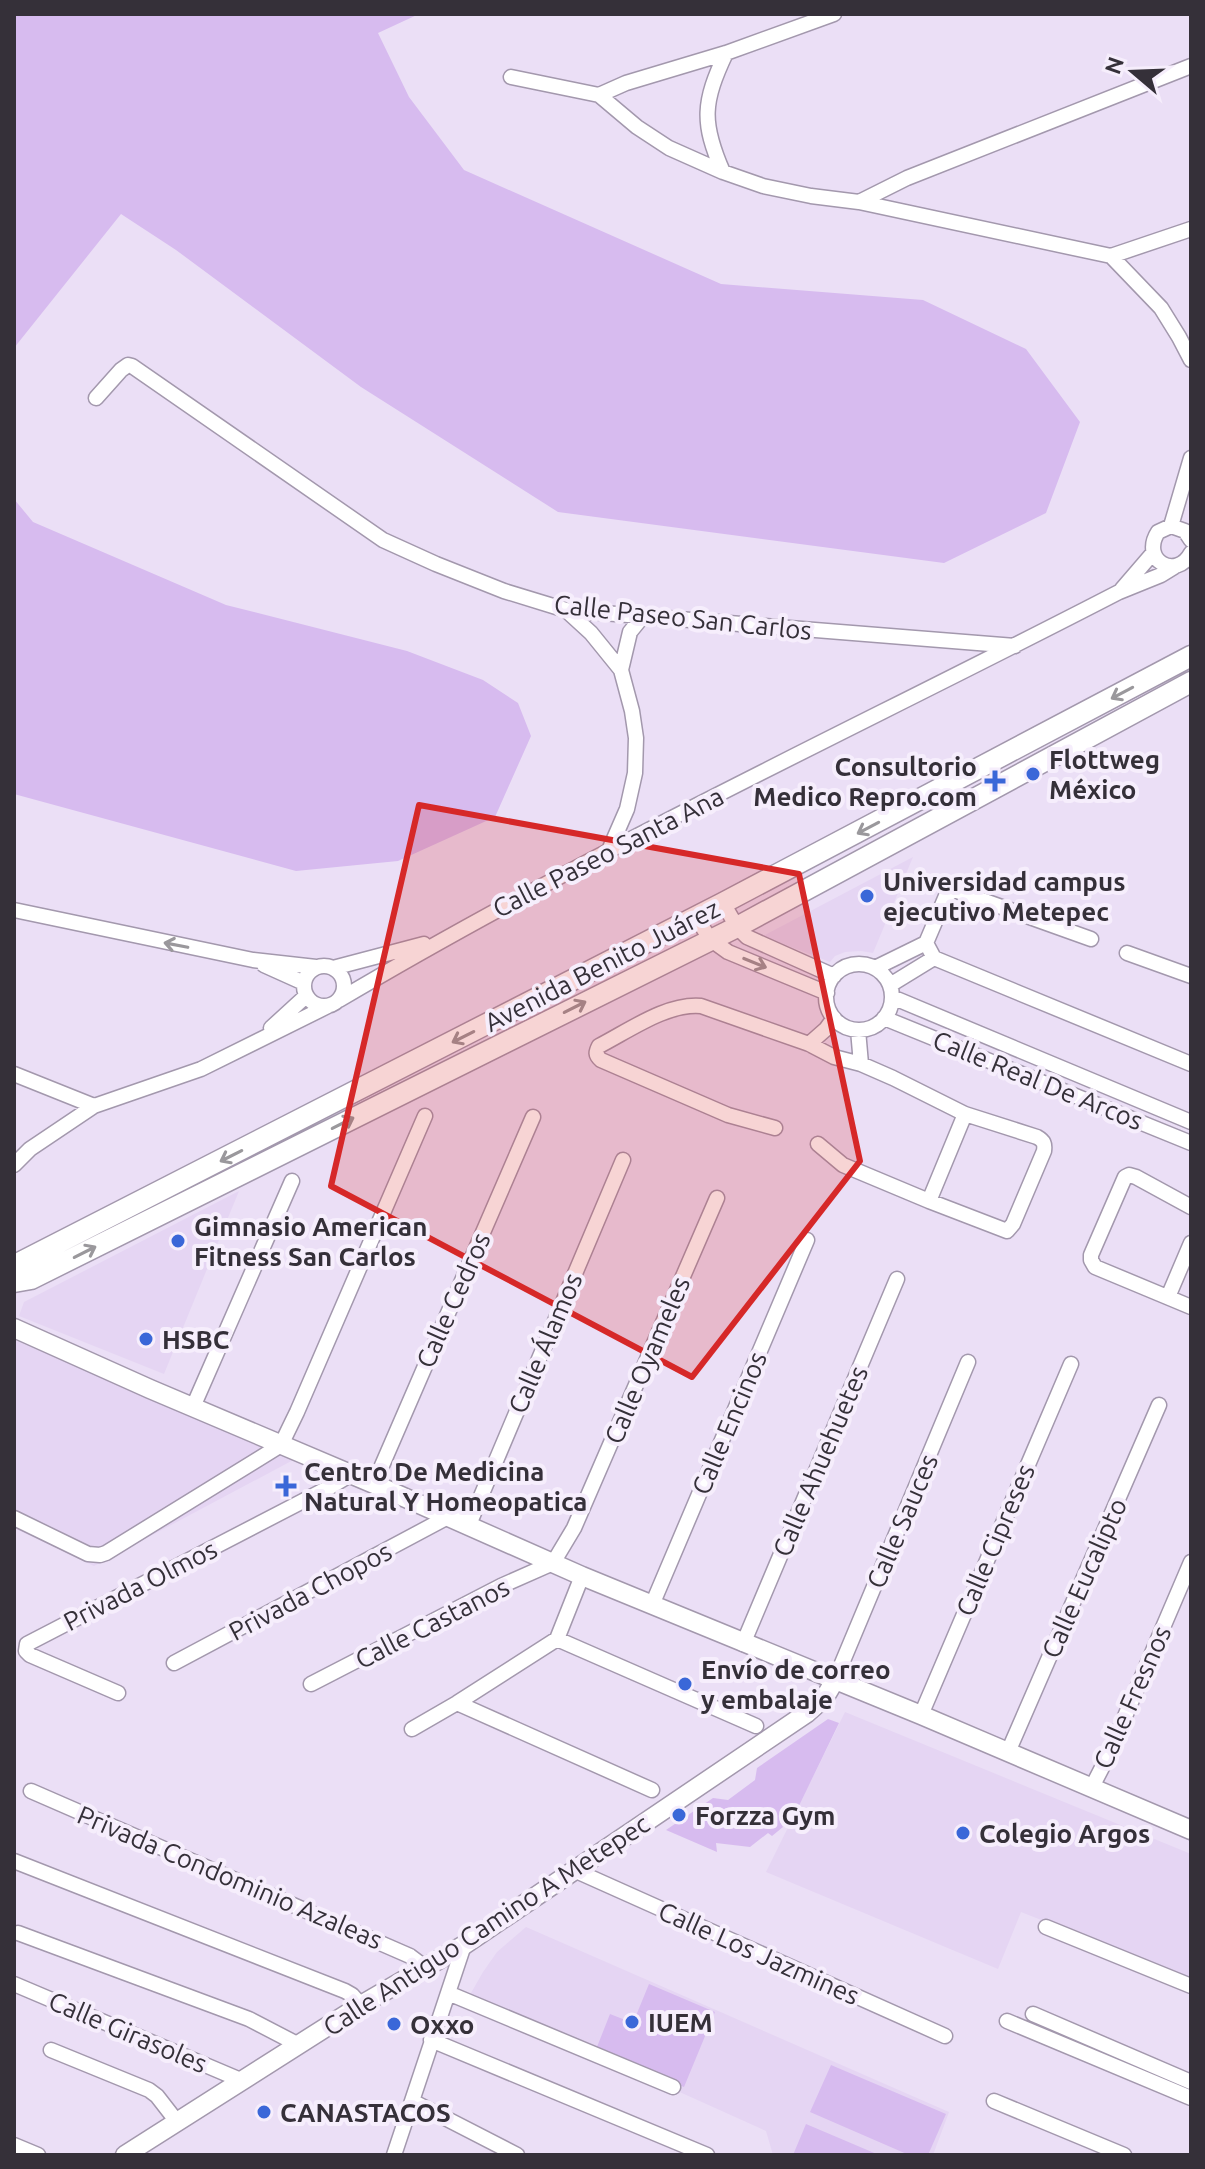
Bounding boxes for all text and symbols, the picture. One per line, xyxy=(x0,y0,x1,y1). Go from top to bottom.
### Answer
north arrow xyxy=(1093,32,1173,112)
text: N xyxy=(1099,53,1128,77)
street label: Calle Paseo San Carlos xyxy=(553,589,813,645)
one-way arrow xyxy=(1111,685,1134,701)
place label: Flottweg México xyxy=(1049,745,1160,804)
place label: Consultorio Medico Repro.com xyxy=(753,752,977,811)
marker: Flottweg México xyxy=(1024,765,1042,783)
marker: Consultorio Medico Repro.com xyxy=(984,770,1006,792)
street label: Calle Paseo Santa Ana xyxy=(488,781,728,923)
one-way arrow xyxy=(856,820,880,836)
place label: Universidad campus ejecutivo Metepec xyxy=(883,867,1125,926)
marker: Universidad campus ejecutivo Metepec xyxy=(858,887,876,905)
street label: Avenida Benito Juárez xyxy=(480,893,724,1037)
one-way arrow xyxy=(164,937,189,952)
one-way arrow xyxy=(742,956,767,971)
one-way arrow xyxy=(563,998,587,1014)
street label: Calle Real De Arcos xyxy=(929,1025,1147,1135)
one-way arrow xyxy=(451,1030,475,1046)
one-way arrow xyxy=(330,1115,354,1130)
one-way arrow xyxy=(220,1149,244,1165)
place label: Gimnasio American Fitness San Carlos xyxy=(194,1212,427,1271)
street label: Calle Cedros xyxy=(410,1228,496,1372)
marker: Gimnasio American Fitness San Carlos xyxy=(169,1232,187,1250)
one-way arrow xyxy=(73,1244,97,1259)
street label: Calle Álamos xyxy=(502,1268,588,1417)
street label: Calle Oyameles xyxy=(599,1272,695,1448)
place label: HSBC xyxy=(162,1325,230,1354)
marker: HSBC xyxy=(137,1330,155,1348)
street label: Calle Encinos xyxy=(686,1347,772,1499)
street label: Calle Ahuehuetes xyxy=(767,1361,873,1561)
street label: Calle Sauces xyxy=(861,1450,943,1592)
place label: Centro De Medicina Natural Y Homeopatica xyxy=(304,1457,587,1516)
street label: Calle Cipreses xyxy=(950,1460,1040,1620)
marker: Centro De Medicina Natural Y Homeopatica xyxy=(275,1475,297,1497)
street label: Calle Eucalipto xyxy=(1036,1494,1132,1662)
street label: Privada Olmos xyxy=(59,1534,221,1636)
street label: Privada Chopos xyxy=(224,1536,396,1646)
street label: Calle Castanos xyxy=(350,1572,514,1674)
street label: Calle Fresnos xyxy=(1088,1621,1176,1773)
place label: Envío de correo y embalaje xyxy=(701,1655,891,1714)
marker: Envío de correo y embalaje xyxy=(676,1675,694,1693)
street label: Privada Condominio Azaleas xyxy=(73,1800,387,1954)
place label: Forzza Gym xyxy=(695,1801,835,1830)
marker: Forzza Gym xyxy=(670,1806,688,1824)
street label: Calle Antiguo Camino A Metepec xyxy=(318,1809,654,2041)
place label: Colegio Argos xyxy=(979,1819,1150,1848)
marker: Colegio Argos xyxy=(954,1824,972,1842)
street label: Calle Los Jazmines xyxy=(654,1896,864,2010)
street label: Calle Girasoles xyxy=(45,1986,211,2078)
place label: IUEM xyxy=(648,2008,713,2037)
place label: Oxxo xyxy=(410,2010,475,2039)
marker: IUEM xyxy=(623,2013,641,2031)
marker: Oxxo xyxy=(385,2015,403,2033)
place label: CANASTACOS xyxy=(280,2098,451,2127)
marker: CANASTACOS xyxy=(255,2103,273,2121)

